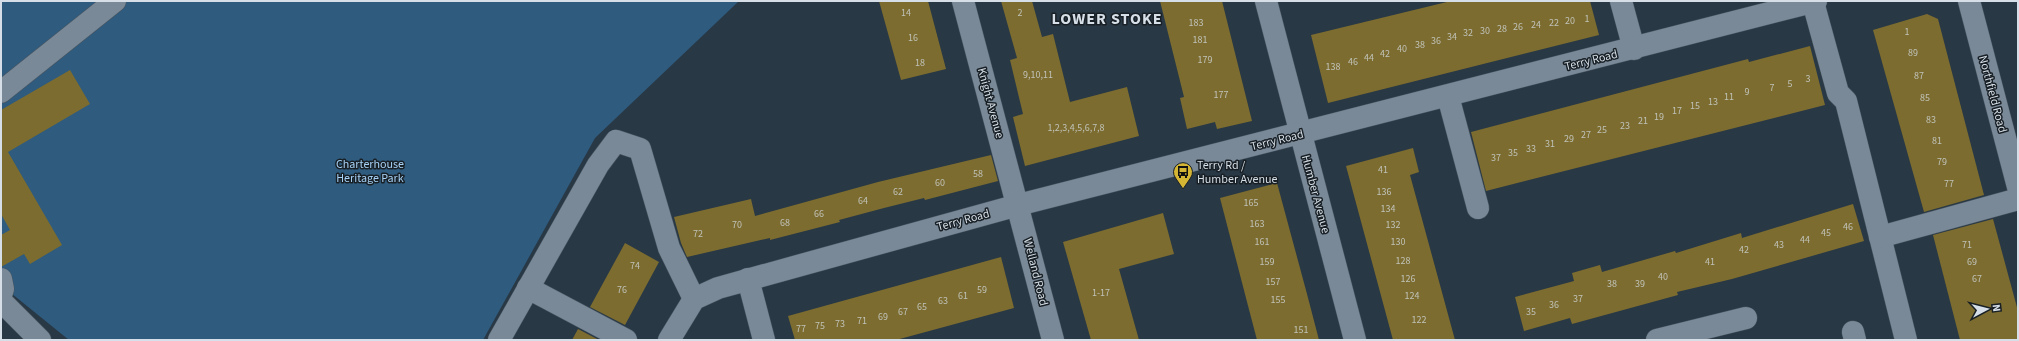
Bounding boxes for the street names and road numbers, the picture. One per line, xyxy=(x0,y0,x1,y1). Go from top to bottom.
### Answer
street label: Terry Road xyxy=(1563,46,1619,75)
street label: Northfield Road xyxy=(1974,54,2011,135)
street label: Knight Avenue xyxy=(973,66,1008,140)
street label: Terry Road xyxy=(1249,126,1305,155)
street label: Humber Avenue xyxy=(1297,153,1334,235)
street label: Terry Road xyxy=(935,205,991,236)
street label: Welland Road xyxy=(1019,237,1052,308)

